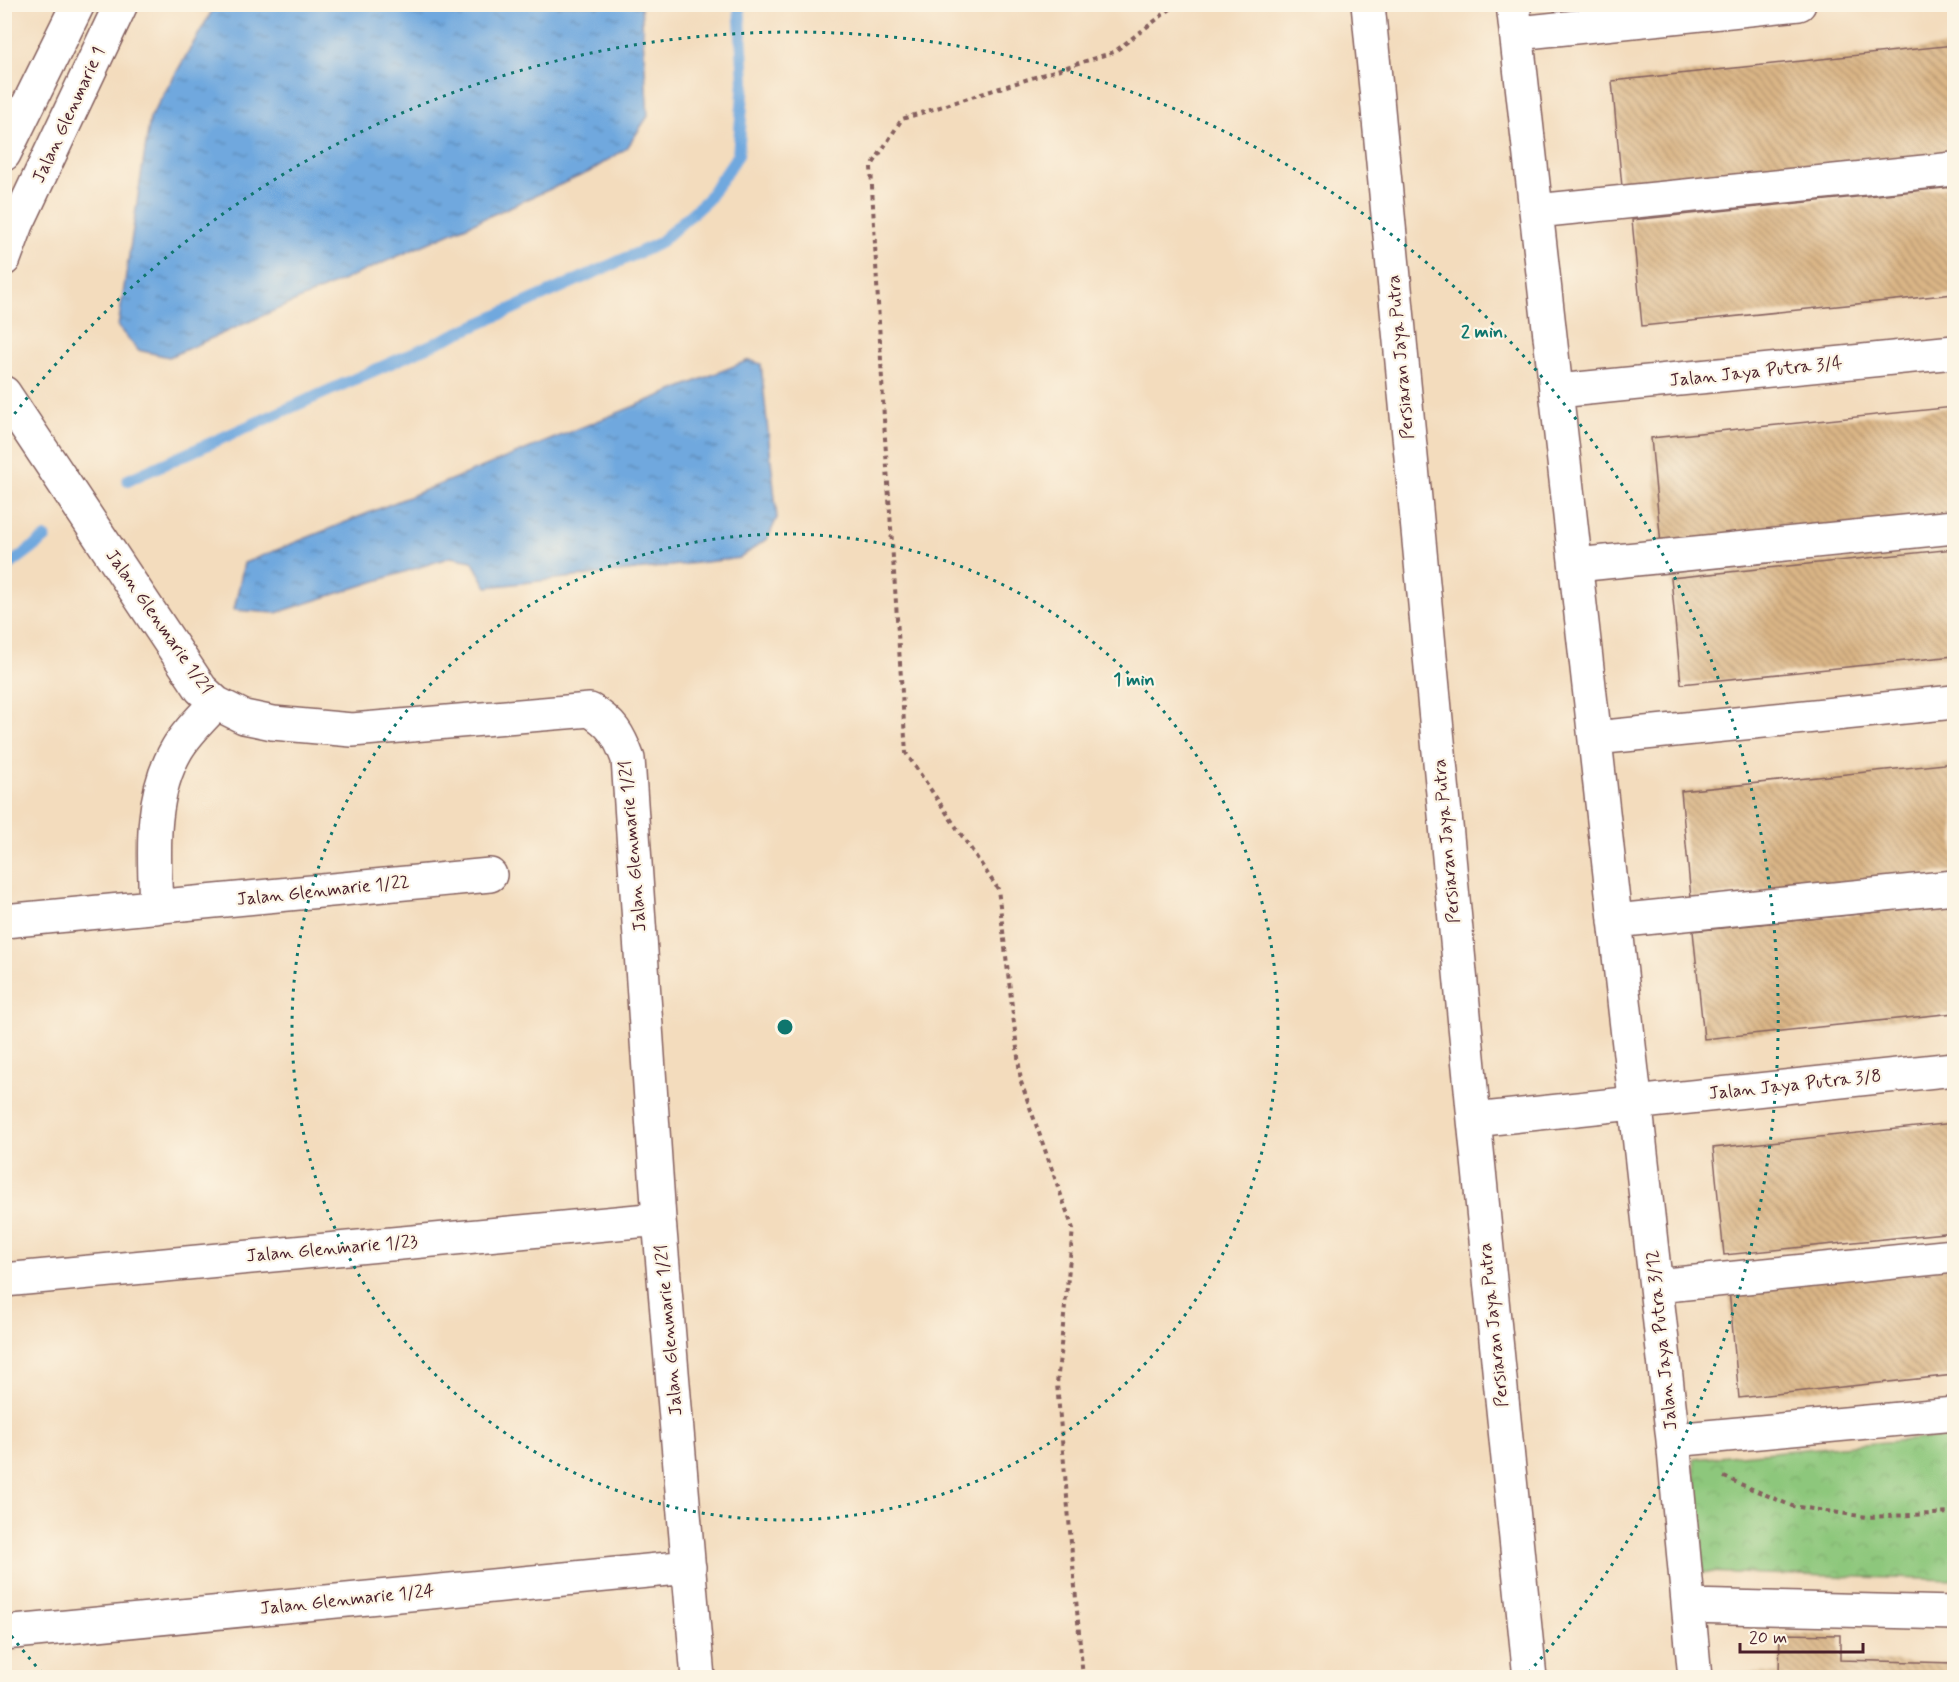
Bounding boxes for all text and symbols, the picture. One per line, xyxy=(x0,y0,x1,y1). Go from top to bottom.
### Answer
street label: Jalan Glenmarie 1 xyxy=(27,43,111,187)
street label: Persiaran Jaya Putra xyxy=(1382,274,1420,440)
text: 2 min xyxy=(1461,320,1503,344)
street label: Jalan Jaya Putra 3/4 xyxy=(1668,351,1844,393)
street label: Jalan Glenmarie 1/21 xyxy=(100,545,218,699)
text: 1 min xyxy=(1113,668,1155,692)
street label: Persiaran Jaya Putra xyxy=(1428,758,1466,924)
street label: Jalan Glenmarie 1/21 xyxy=(614,759,652,933)
street label: Jalan Glenmarie 1/22 xyxy=(235,870,411,912)
centre of rings xyxy=(775,1017,795,1037)
street label: Jalan Jaya Putra 3/8 xyxy=(1707,1064,1883,1106)
street label: Jalan Glenmarie 1/23 xyxy=(245,1230,419,1268)
street label: Persiaran Jaya Putra xyxy=(1473,1242,1515,1408)
street label: Jalan Glenmarie 1/21 xyxy=(650,1243,688,1417)
street label: Jalan Jaya Putra 3/12 xyxy=(1641,1249,1683,1431)
street label: Jalan Glenmarie 1/24 xyxy=(259,1579,435,1621)
scale bar xyxy=(1740,1616,1863,1654)
text: 20 m xyxy=(1749,1626,1787,1650)

